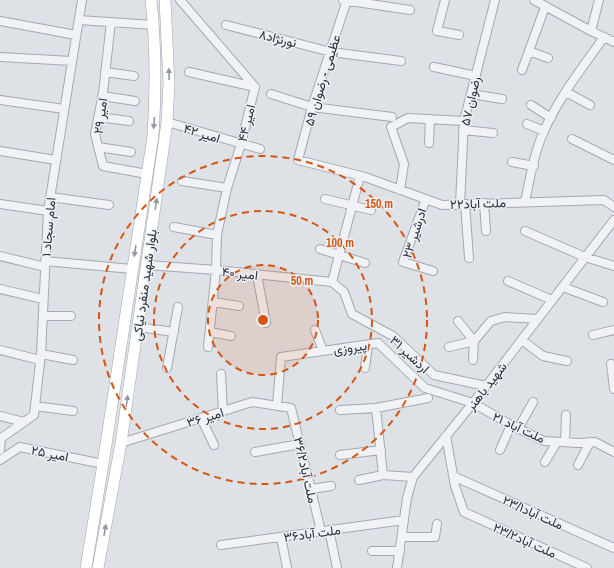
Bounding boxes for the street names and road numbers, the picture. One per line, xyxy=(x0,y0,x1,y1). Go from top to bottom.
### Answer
street label: نورنژاد۸ xyxy=(257,26,299,51)
street label: عظیمی - رضوان ۵۹ xyxy=(301,32,345,128)
street label: رضوان ۵۷ xyxy=(457,75,484,127)
street label: امیر ۲۹ xyxy=(90,97,111,135)
street label: امیر ۴۴ xyxy=(234,103,259,144)
street label: امیر ۴۲ xyxy=(182,120,222,147)
street label: ملت آباد۲۲ xyxy=(450,194,506,213)
street label: امام سجاد ۱ xyxy=(37,197,60,257)
street label: ادرشیر ۲۳ xyxy=(398,206,431,260)
street label: بلوار شهید منفرد نیاکی xyxy=(128,228,161,342)
street label: امیر ۴۰ xyxy=(221,263,259,284)
street label: اردشیر ۳۱ xyxy=(386,332,433,377)
street label: پیروزی xyxy=(332,337,368,359)
street label: شهید باهنر xyxy=(462,359,511,415)
street label: امیر ۳۶ xyxy=(184,404,226,431)
street label: ملت آباد ۲۱ xyxy=(490,408,548,447)
street label: ملت آباد۳۶/۲ xyxy=(290,435,321,505)
street label: امیر ۲۵ xyxy=(30,442,70,465)
street label: ملت آباد۲۳/۱ xyxy=(500,492,566,533)
street label: ملت آباد۲۳/۲ xyxy=(490,519,559,562)
street label: ملت آباد۳۶ xyxy=(282,521,342,546)

